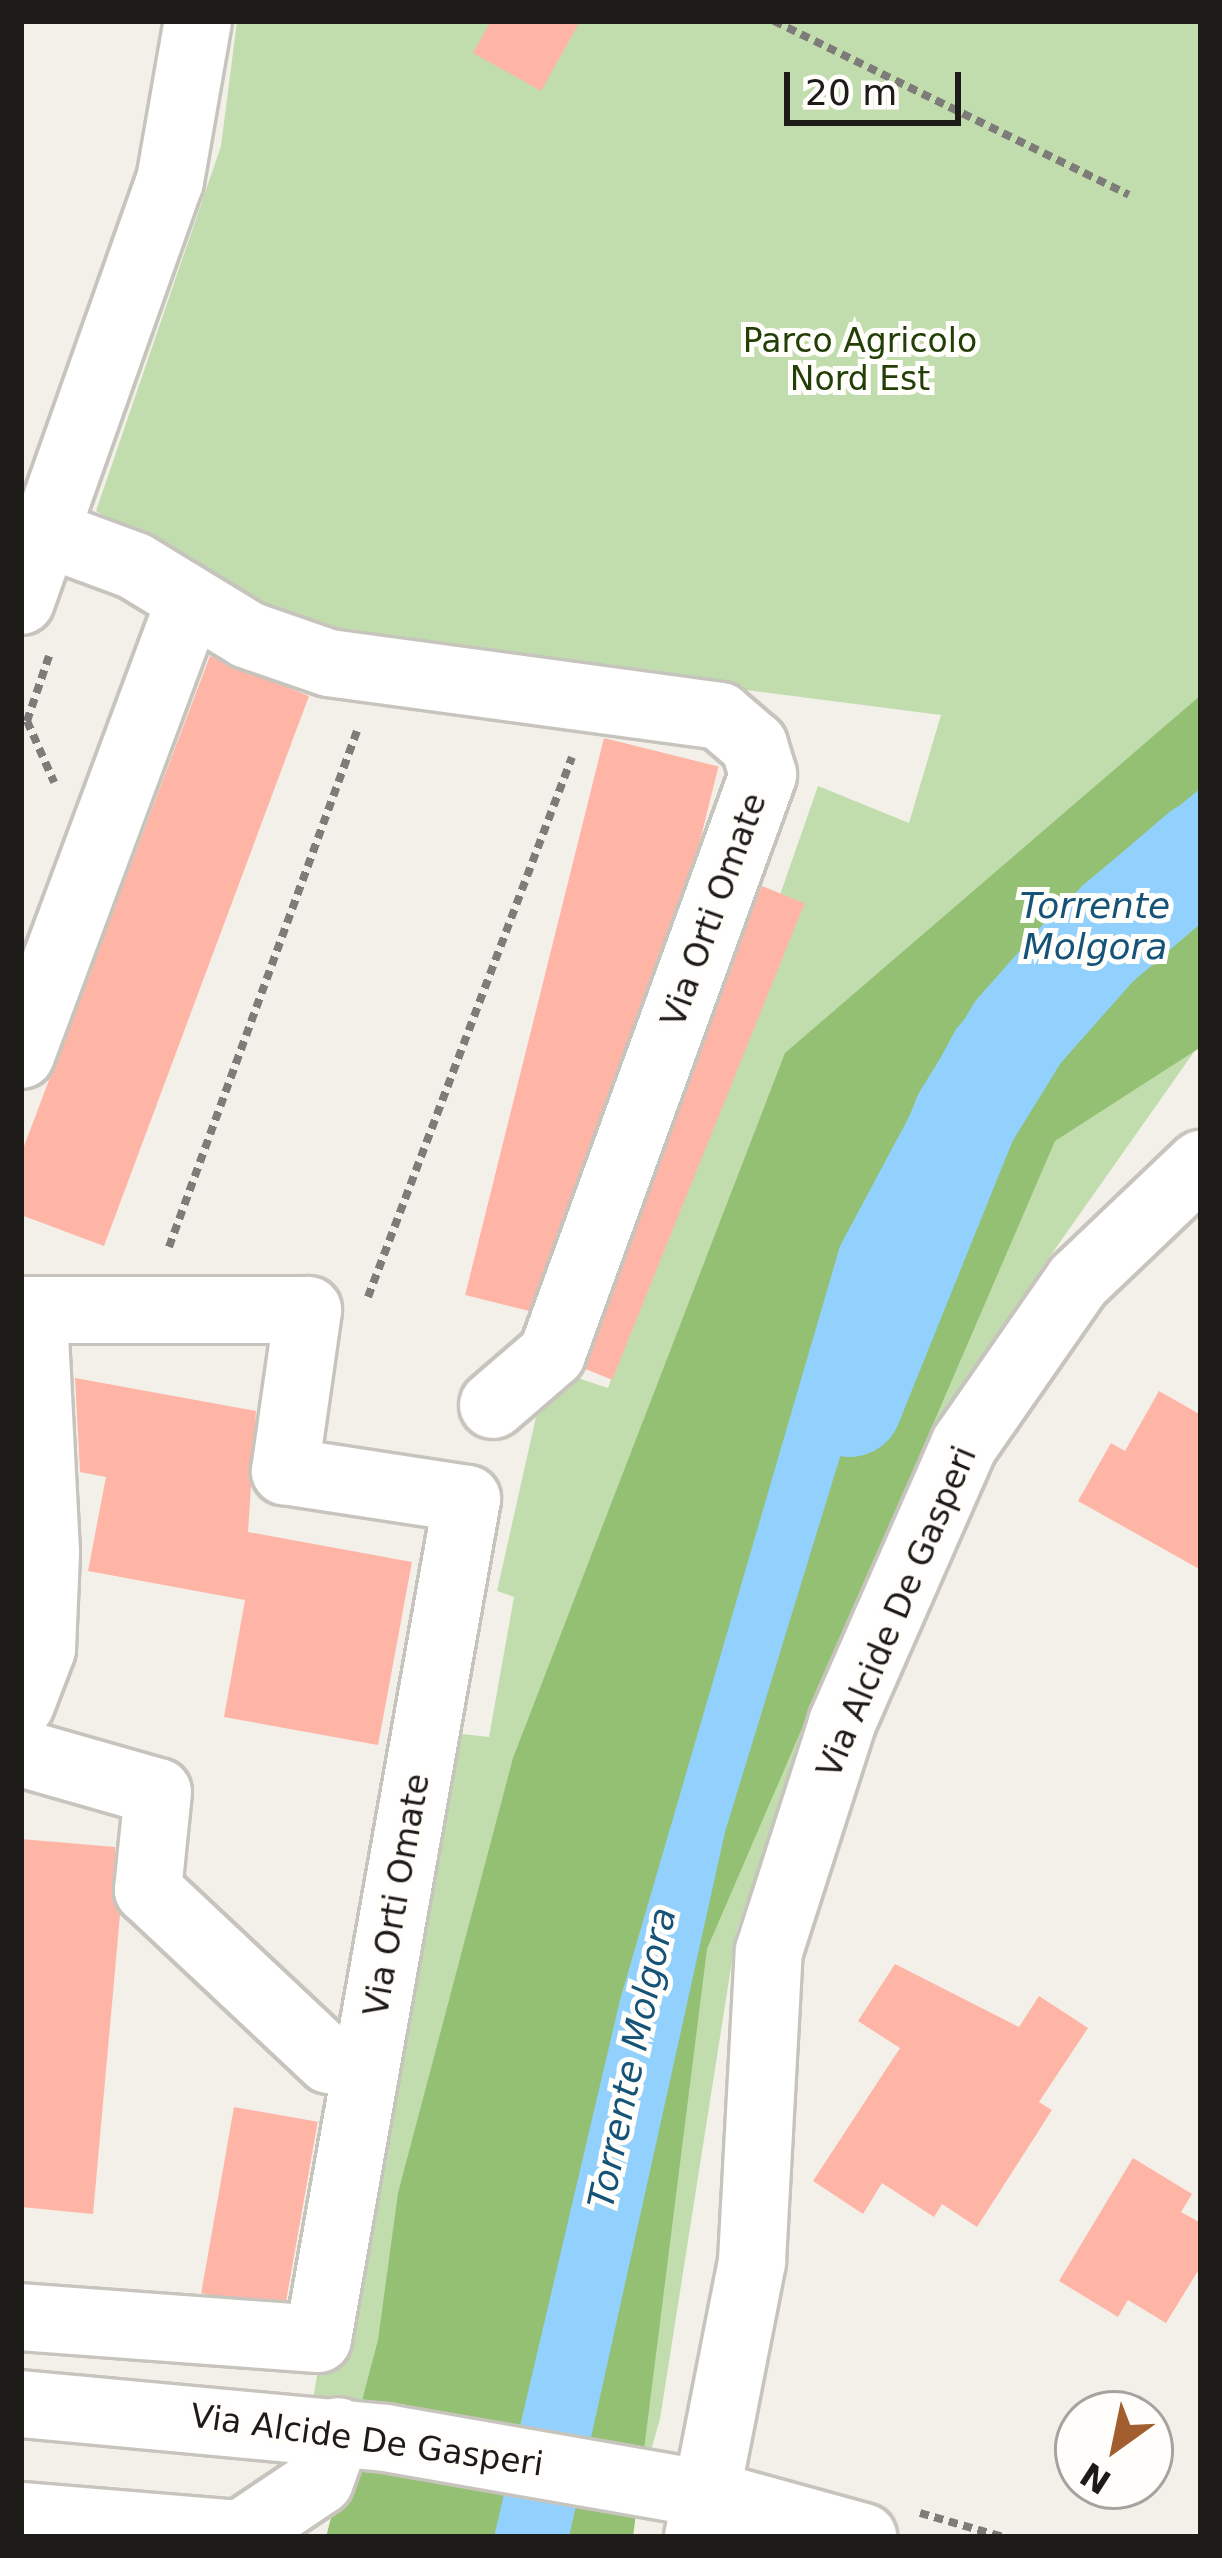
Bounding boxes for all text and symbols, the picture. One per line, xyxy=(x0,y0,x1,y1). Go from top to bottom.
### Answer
scale bar xyxy=(790,48,967,122)
text: 20 m xyxy=(805,72,897,113)
park label: Parco Agricolo Nord Est xyxy=(743,321,977,399)
street label: Via Orti Omate xyxy=(653,788,775,1032)
water label: Torrente Molgora xyxy=(1020,883,1170,968)
street label: Via Alcide De Gasperi xyxy=(809,1441,985,1783)
street label: Via Orti Omate xyxy=(356,1771,438,2019)
water label: Torrente Molgora xyxy=(579,1904,685,2212)
north arrow xyxy=(1054,2390,1174,2510)
street label: Via Alcide De Gasperi xyxy=(188,2396,546,2484)
text: N xyxy=(1074,2454,1118,2502)

